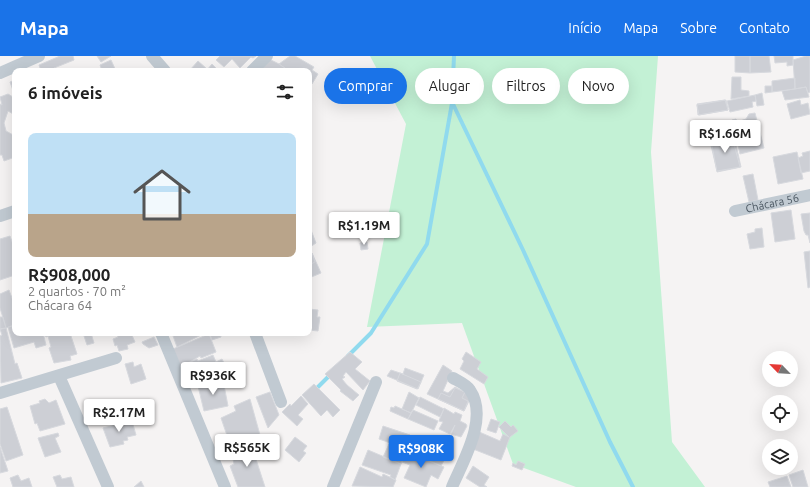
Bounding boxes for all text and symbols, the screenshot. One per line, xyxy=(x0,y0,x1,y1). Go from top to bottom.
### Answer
text: Mapa xyxy=(20,17,69,39)
text: Início xyxy=(568,20,601,36)
text: Mapa xyxy=(623,20,658,36)
text: Sobre xyxy=(680,20,717,36)
text: Contato xyxy=(739,20,790,36)
chip: Comprar xyxy=(324,68,407,104)
chip: Alugar xyxy=(415,68,484,104)
chip: Filtros xyxy=(492,68,560,104)
chip: Novo xyxy=(568,68,629,104)
icon: filters xyxy=(274,81,296,103)
text: 6 imóveis xyxy=(28,83,103,102)
pin: R$1.66M xyxy=(688,120,762,154)
text: R$1.66M xyxy=(699,126,751,140)
icon: home xyxy=(126,159,198,231)
street label: Chácara 56 xyxy=(744,192,800,215)
pin: R$1.19M xyxy=(327,212,401,246)
text: R$1.19M xyxy=(338,218,390,232)
text: R$908,000 xyxy=(28,265,110,284)
text: 2 quartos · 70 m² xyxy=(28,284,126,298)
text: Chácara 64 xyxy=(28,298,92,312)
north arrow xyxy=(762,351,798,387)
map controls xyxy=(762,351,798,475)
pin: R$936K xyxy=(180,362,246,396)
text: R$936K xyxy=(190,368,236,382)
button: locate xyxy=(762,395,798,431)
pin: R$2.17M xyxy=(82,399,156,433)
text: R$2.17M xyxy=(93,405,145,419)
pin: R$565K xyxy=(214,434,280,468)
pin: R$908K xyxy=(388,435,454,469)
button: layers xyxy=(762,439,798,475)
text: R$565K xyxy=(224,440,270,454)
text: R$908K xyxy=(398,441,444,455)

